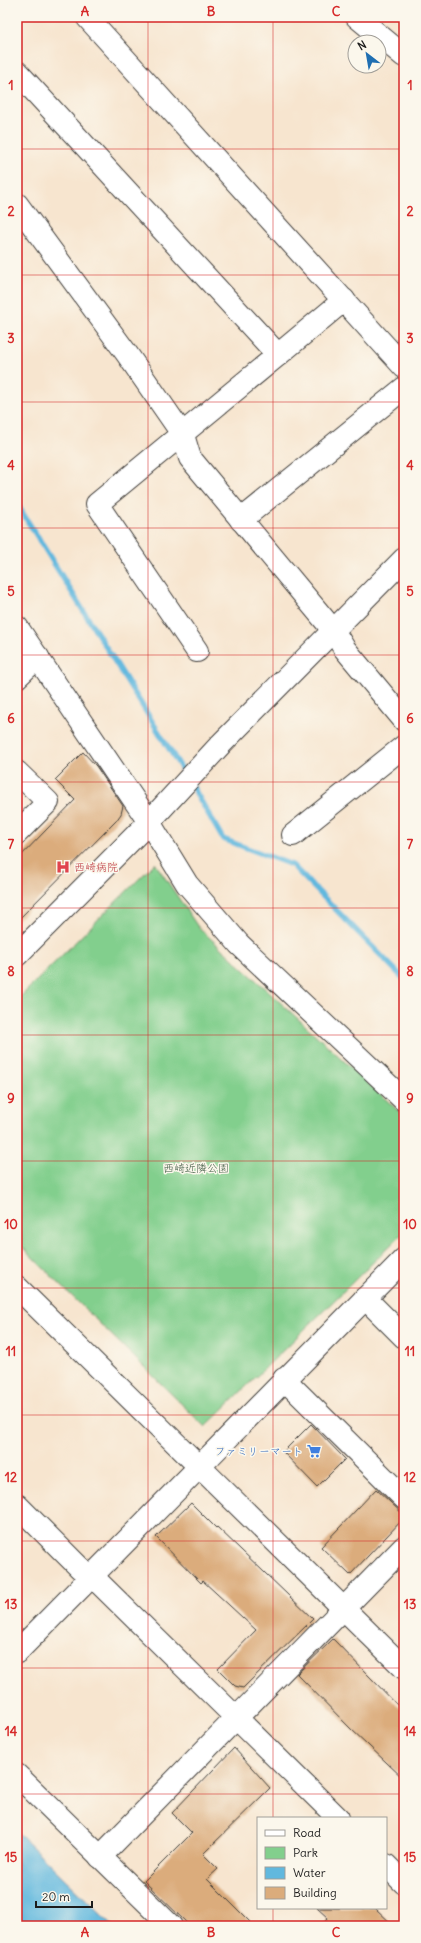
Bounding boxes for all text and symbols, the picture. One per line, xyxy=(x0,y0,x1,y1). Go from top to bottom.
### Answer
text: A xyxy=(81,3,90,20)
text: B xyxy=(207,3,216,20)
text: C xyxy=(332,3,341,20)
north arrow xyxy=(347,34,387,74)
text: N xyxy=(355,37,369,53)
text: 1 xyxy=(8,77,14,94)
text: 1 xyxy=(407,77,413,94)
text: 2 xyxy=(7,203,15,220)
text: 2 xyxy=(406,203,414,220)
text: 3 xyxy=(7,330,15,347)
text: 3 xyxy=(406,330,414,347)
text: 4 xyxy=(7,457,15,474)
text: 4 xyxy=(406,457,414,474)
text: 5 xyxy=(7,583,15,600)
text: 5 xyxy=(406,583,414,600)
text: 6 xyxy=(7,710,15,727)
text: 6 xyxy=(406,710,414,727)
text: 7 xyxy=(8,836,15,853)
text: 7 xyxy=(407,836,414,853)
hospital icon: 西崎病院 xyxy=(55,859,71,875)
place label: 西崎病院 xyxy=(74,860,118,874)
text: 8 xyxy=(7,963,15,980)
text: 8 xyxy=(406,963,414,980)
text: 9 xyxy=(7,1090,15,1107)
text: 9 xyxy=(406,1090,414,1107)
park label: 西崎近隣公園 xyxy=(163,1161,229,1175)
text: 10 xyxy=(4,1216,18,1233)
text: 10 xyxy=(403,1216,417,1233)
text: 11 xyxy=(6,1343,16,1360)
text: 11 xyxy=(405,1343,415,1360)
supermarket icon: ファミリーマート xyxy=(306,1443,322,1459)
place label: ファミリーマート xyxy=(215,1444,303,1458)
text: 12 xyxy=(5,1469,17,1486)
text: 12 xyxy=(404,1469,416,1486)
text: 13 xyxy=(5,1596,17,1613)
text: 13 xyxy=(404,1596,416,1613)
text: 14 xyxy=(5,1723,18,1740)
text: 14 xyxy=(404,1723,417,1740)
legend xyxy=(257,1817,387,1909)
text: Road xyxy=(293,1825,321,1840)
text: Park xyxy=(293,1845,318,1860)
text: 15 xyxy=(5,1849,18,1866)
text: 15 xyxy=(404,1849,417,1866)
text: Water xyxy=(293,1865,326,1880)
scale bar xyxy=(36,1883,92,1909)
text: Building xyxy=(293,1885,337,1900)
text: 20 m xyxy=(42,1889,70,1904)
text: A xyxy=(81,1924,90,1941)
text: B xyxy=(207,1924,216,1941)
text: C xyxy=(332,1924,341,1941)

